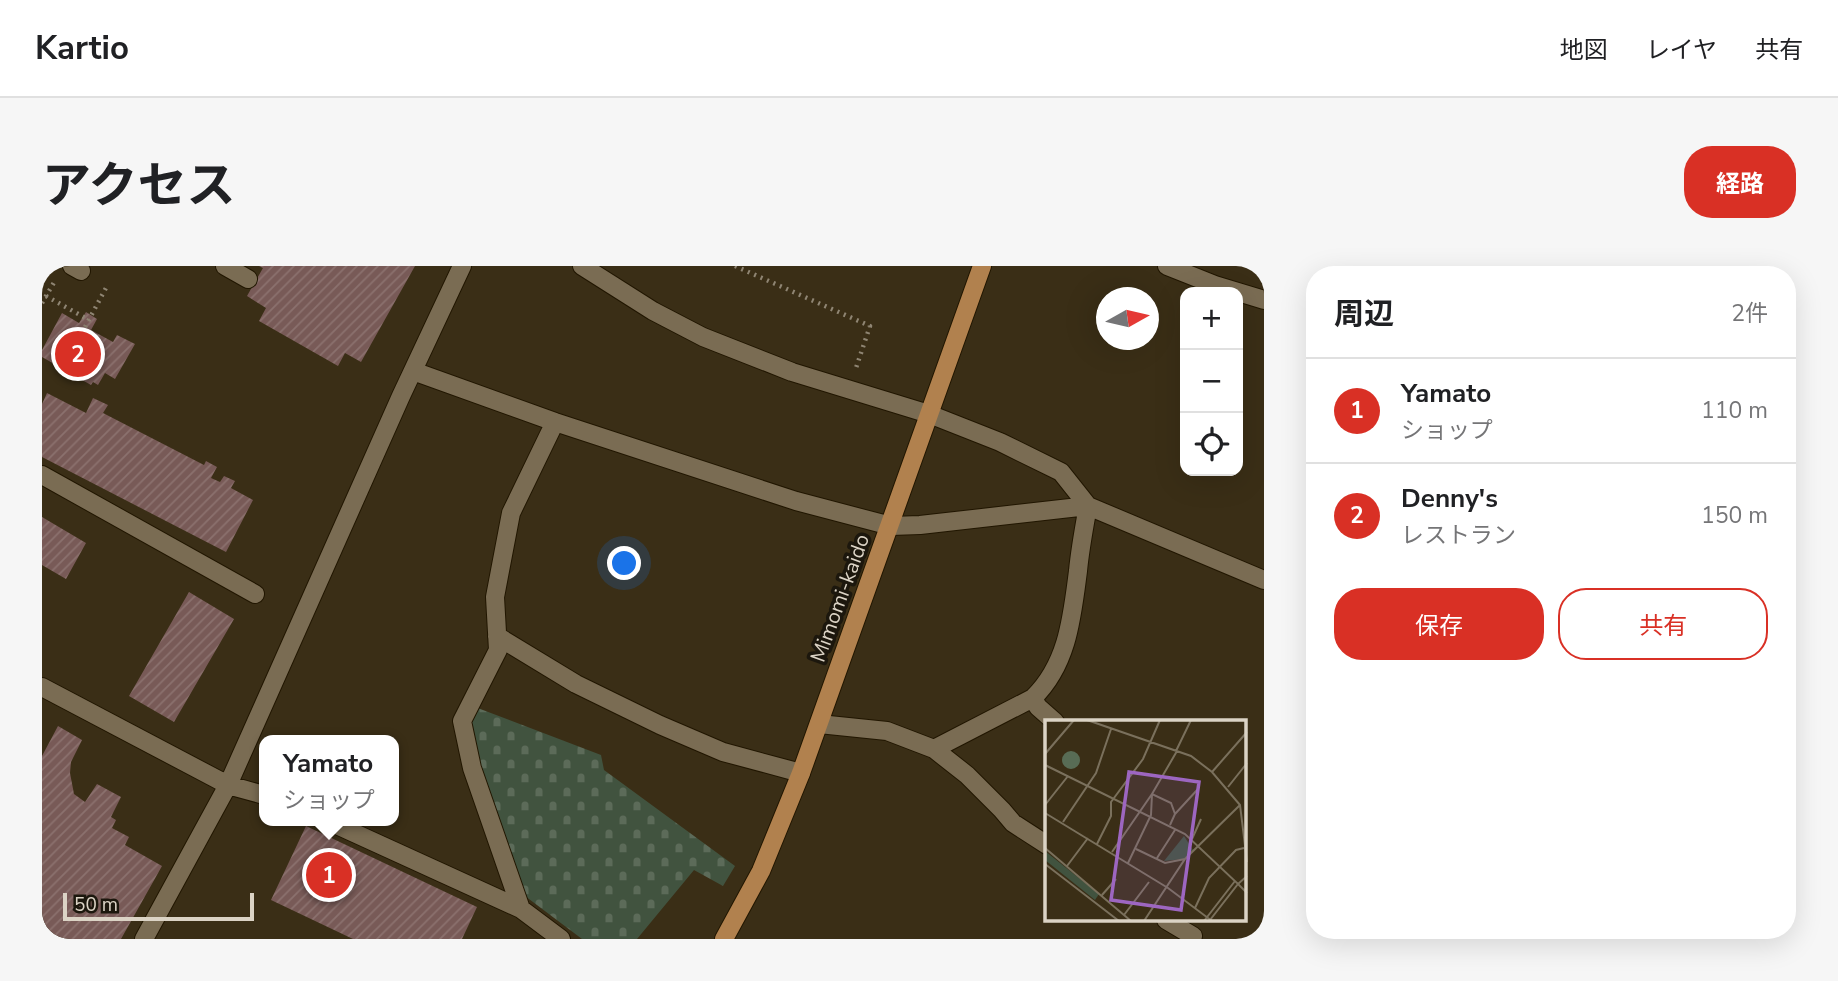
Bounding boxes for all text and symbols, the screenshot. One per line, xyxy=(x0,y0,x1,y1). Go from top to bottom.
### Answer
text: Kartio xyxy=(35,26,129,71)
text: 地図 xyxy=(1560,34,1608,66)
text: レイヤ xyxy=(1646,34,1717,66)
text: 共有 xyxy=(1755,34,1803,66)
button: 経路 xyxy=(1684,146,1796,218)
text: アクセス xyxy=(42,152,236,219)
north arrow xyxy=(1096,287,1159,350)
map controls xyxy=(1180,287,1243,476)
button: + xyxy=(1180,287,1243,350)
text: 周辺 xyxy=(1334,294,1394,335)
text: 2件 xyxy=(1731,298,1768,329)
pin: 2 xyxy=(55,328,101,380)
button: − xyxy=(1180,350,1243,413)
text: Yamato xyxy=(1401,376,1491,411)
text: 1 xyxy=(1350,395,1364,426)
text: 110 m xyxy=(1701,395,1768,426)
button: locate xyxy=(1180,413,1243,476)
text: ショップ xyxy=(1401,415,1493,446)
text: Denny's xyxy=(1401,481,1498,516)
text: 2 xyxy=(1350,500,1364,531)
text: 150 m xyxy=(1701,500,1768,531)
text: レストラン xyxy=(1401,520,1516,551)
street label: Mimomi-kaido xyxy=(804,530,876,666)
your location xyxy=(607,546,641,580)
button: 保存 xyxy=(1334,588,1544,660)
button: 共有 xyxy=(1558,588,1768,660)
inset map xyxy=(1045,720,1246,922)
popup xyxy=(259,735,399,826)
text: Yamato xyxy=(283,746,373,781)
text: ショップ xyxy=(283,785,375,816)
pin: 1 xyxy=(306,849,352,901)
scale bar xyxy=(63,890,254,922)
text: 50 m xyxy=(74,892,118,918)

